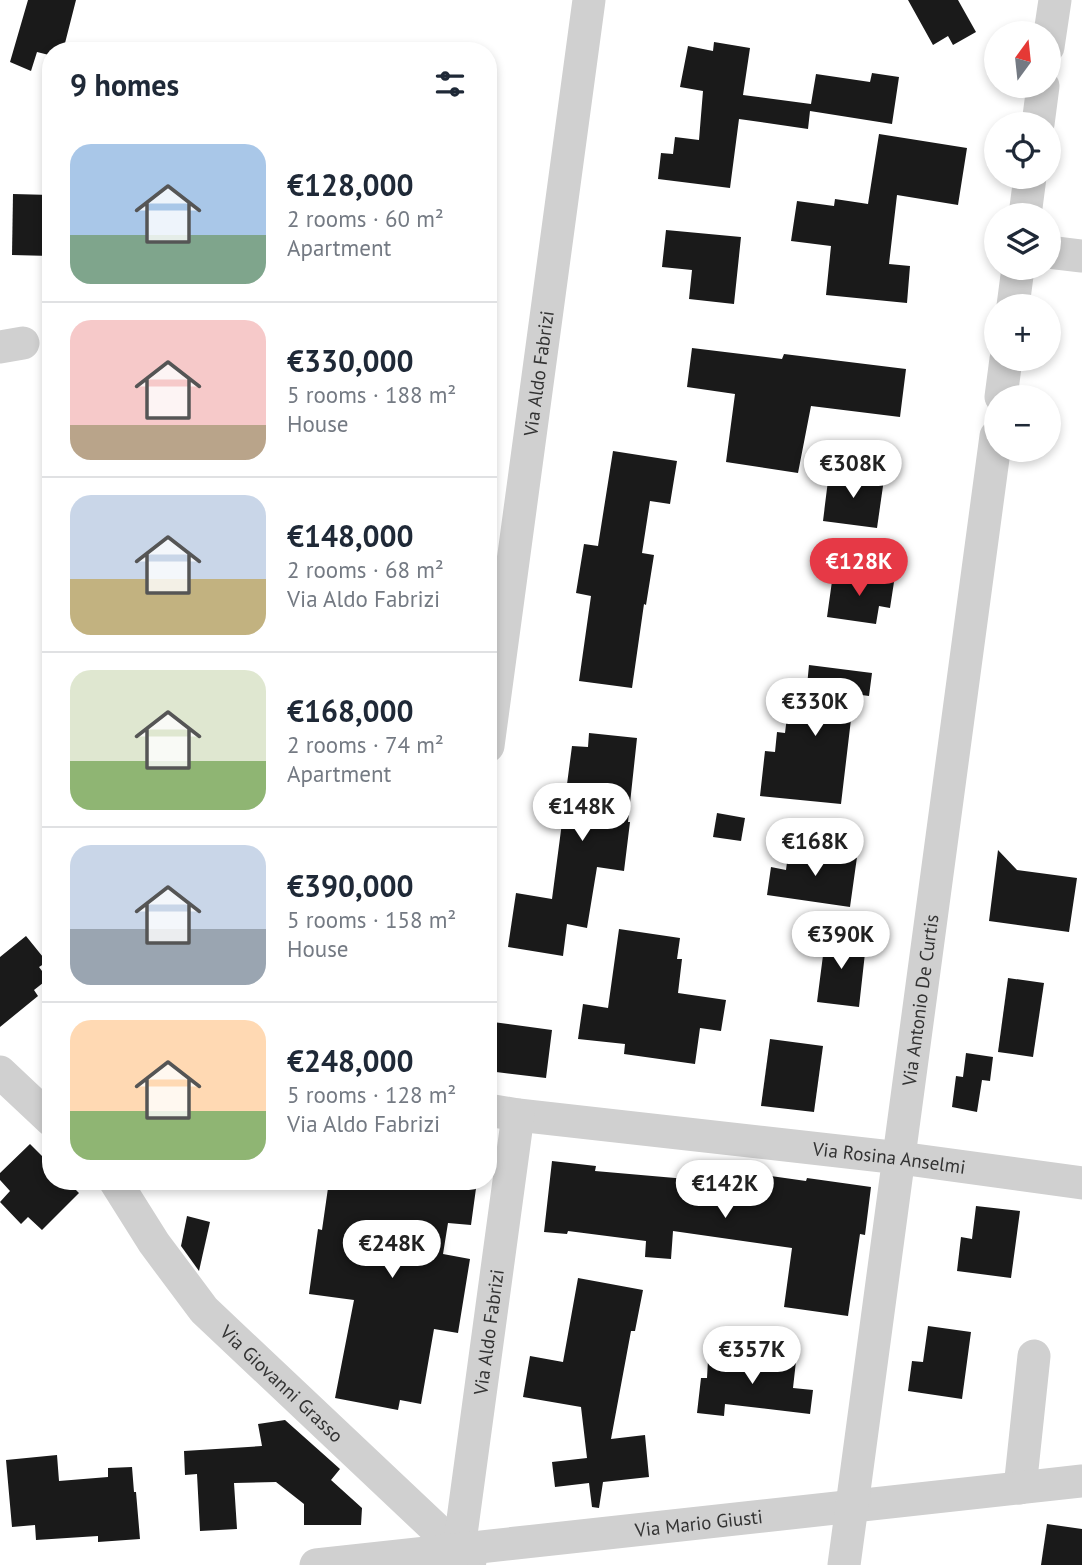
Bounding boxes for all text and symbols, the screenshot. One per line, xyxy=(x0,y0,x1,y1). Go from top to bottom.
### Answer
north arrow xyxy=(984,21,1060,98)
map controls xyxy=(984,21,1061,462)
text: 9 homes xyxy=(70,65,179,104)
icon: filters xyxy=(431,65,469,103)
button: locate xyxy=(984,112,1061,189)
text: €128,000 xyxy=(287,165,414,204)
icon: home xyxy=(126,172,210,256)
button: layers xyxy=(984,203,1061,280)
text: 2 rooms · 60 m² xyxy=(287,204,444,233)
text: Apartment xyxy=(287,233,391,262)
button: + xyxy=(984,294,1061,371)
street label: Via Aldo Fabrizi xyxy=(518,309,559,439)
text: €330,000 xyxy=(287,341,414,380)
icon: home xyxy=(126,348,210,432)
text: 5 rooms · 188 m² xyxy=(287,380,456,409)
button: − xyxy=(984,385,1061,462)
text: House xyxy=(287,409,349,438)
pin: €308K xyxy=(804,440,902,500)
text: €308K xyxy=(820,448,886,477)
text: €148,000 xyxy=(287,516,414,555)
icon: home xyxy=(126,523,210,607)
pin: €128K xyxy=(810,538,908,598)
text: €128K xyxy=(826,546,892,575)
text: 2 rooms · 68 m² xyxy=(287,555,444,584)
text: Via Aldo Fabrizi xyxy=(287,584,440,613)
pin: €330K xyxy=(766,678,864,738)
text: €330K xyxy=(782,686,848,715)
text: €168,000 xyxy=(287,691,414,730)
icon: home xyxy=(126,698,210,782)
text: 2 rooms · 74 m² xyxy=(287,730,444,759)
text: Apartment xyxy=(287,759,391,788)
pin: €148K xyxy=(533,784,631,843)
text: €148K xyxy=(549,791,615,820)
pin: €168K xyxy=(766,818,864,878)
text: €168K xyxy=(782,826,848,855)
text: €390,000 xyxy=(287,866,414,905)
icon: home xyxy=(126,873,210,957)
text: 5 rooms · 158 m² xyxy=(287,905,456,934)
pin: €390K xyxy=(792,912,890,971)
street label: Via Antonio De Curtis xyxy=(896,913,943,1088)
text: €390K xyxy=(808,919,874,948)
text: House xyxy=(287,934,349,963)
text: €248,000 xyxy=(287,1041,414,1080)
icon: home xyxy=(126,1048,210,1132)
text: 5 rooms · 128 m² xyxy=(287,1080,456,1109)
text: Via Aldo Fabrizi xyxy=(287,1109,440,1138)
street label: Via Rosina Anselmi xyxy=(811,1136,967,1179)
pin: €142K xyxy=(676,1160,774,1220)
text: €142K xyxy=(692,1168,758,1197)
pin: €248K xyxy=(343,1220,441,1280)
text: €248K xyxy=(359,1228,425,1257)
street label: Via Aldo Fabrizi xyxy=(468,1268,509,1397)
street label: Via Giovanni Grasso xyxy=(215,1319,349,1447)
pin: €357K xyxy=(703,1326,801,1386)
text: €357K xyxy=(719,1334,785,1363)
street label: Via Mario Giusti xyxy=(633,1504,764,1542)

